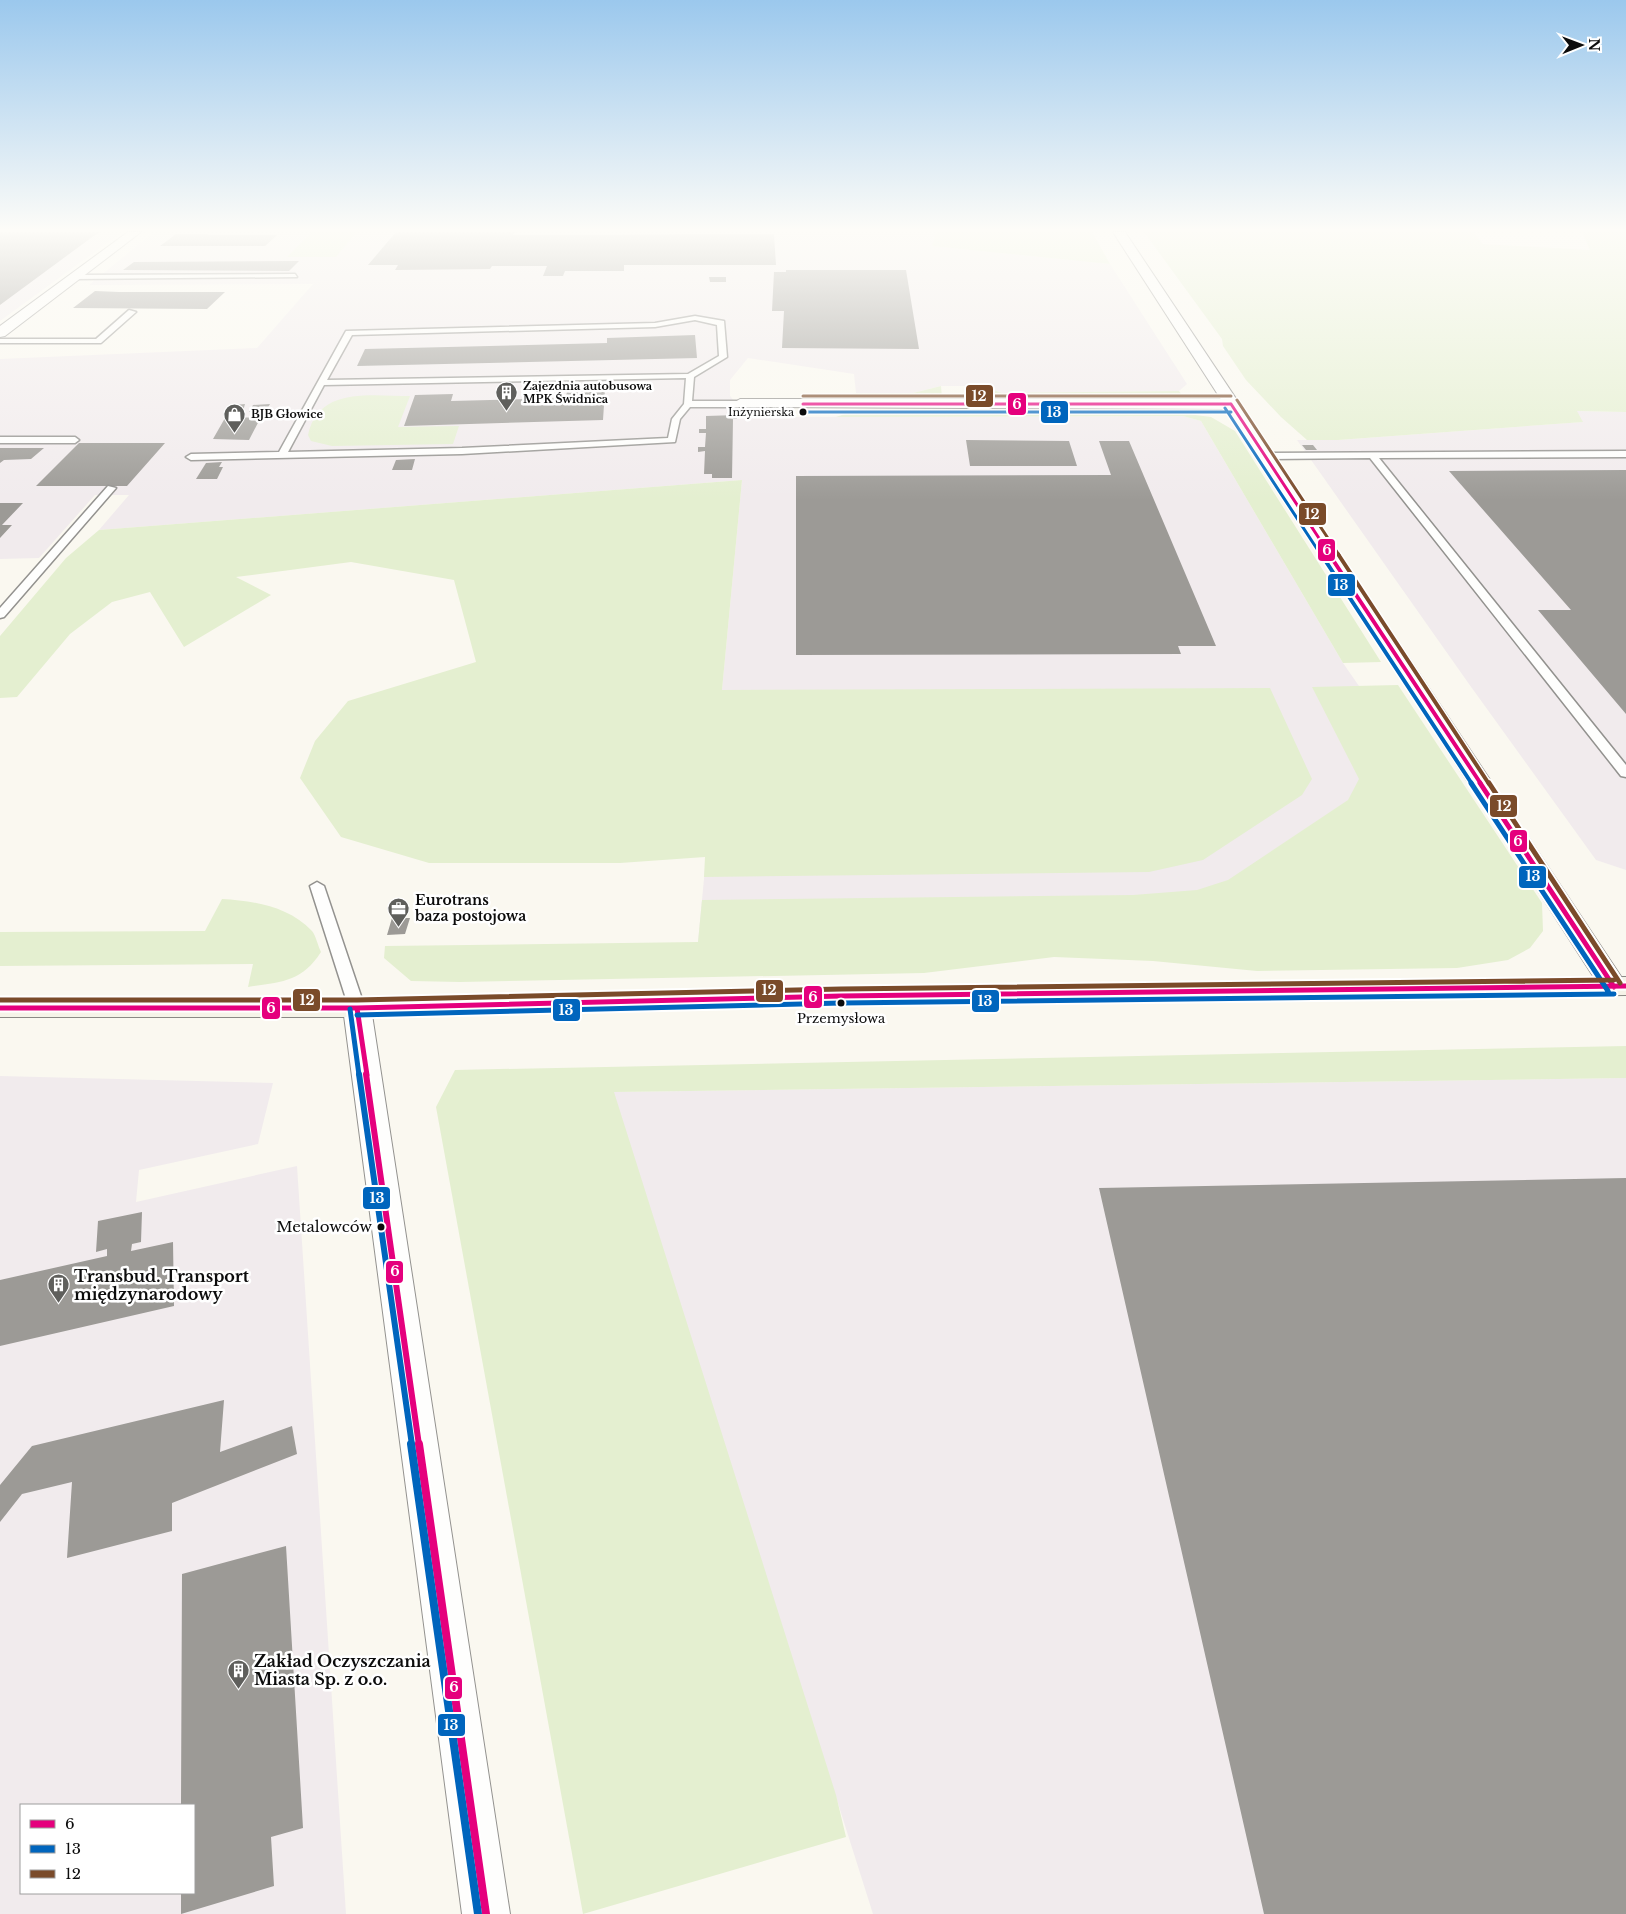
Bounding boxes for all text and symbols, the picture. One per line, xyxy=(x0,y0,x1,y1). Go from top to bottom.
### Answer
north arrow xyxy=(1556,20,1606,70)
text: N xyxy=(1585,38,1603,52)
place label: Zajezdnia autobusowa MPK Świdnica xyxy=(523,379,653,406)
building icon: Zajezdnia autobusowa MPK Świdnica xyxy=(495,380,519,411)
line badge: 12 xyxy=(965,384,994,408)
text: 12 xyxy=(971,387,987,405)
line badge: 6 xyxy=(1007,392,1027,416)
text: 6 xyxy=(1012,395,1022,413)
line badge: 13 xyxy=(1040,400,1069,424)
shop icon: BJB Głowice xyxy=(223,402,247,433)
text: 13 xyxy=(1046,403,1062,421)
place label: Inżynierska xyxy=(728,405,795,419)
place label: BJB Głowice xyxy=(251,407,323,421)
marker: Inżynierska xyxy=(798,407,808,417)
line badge: 12 xyxy=(1298,502,1327,526)
text: 12 xyxy=(1304,505,1320,523)
line badge: 6 xyxy=(1317,538,1336,562)
text: 6 xyxy=(1322,541,1332,559)
line badge: 13 xyxy=(1327,573,1356,597)
text: 13 xyxy=(1333,576,1349,594)
line badge: 12 xyxy=(1489,794,1518,818)
text: 12 xyxy=(1496,797,1512,815)
line badge: 6 xyxy=(1509,829,1528,853)
text: 6 xyxy=(1513,832,1523,850)
line badge: 13 xyxy=(1518,865,1547,889)
text: 13 xyxy=(1525,867,1541,885)
place label: Eurotrans baza postojowa xyxy=(414,891,526,925)
office icon: Eurotrans baza postojowa xyxy=(387,896,411,927)
line badge: 12 xyxy=(755,979,784,1003)
text: 12 xyxy=(761,981,777,999)
line badge: 6 xyxy=(803,985,823,1009)
line badge: 12 xyxy=(292,988,321,1012)
text: 6 xyxy=(808,988,818,1006)
line badge: 13 xyxy=(971,989,1000,1013)
text: 12 xyxy=(299,991,315,1009)
text: 13 xyxy=(977,992,993,1010)
line badge: 6 xyxy=(261,996,281,1020)
line badge: 13 xyxy=(552,998,581,1022)
marker: Przemysłowa xyxy=(836,998,846,1008)
text: 6 xyxy=(266,999,276,1017)
text: 13 xyxy=(558,1001,574,1019)
place label: Przemysłowa xyxy=(797,1010,886,1027)
line badge: 13 xyxy=(362,1186,391,1210)
text: 13 xyxy=(369,1189,385,1207)
place label: Metalowców xyxy=(276,1217,372,1236)
marker: Metalowców xyxy=(376,1222,386,1232)
line badge: 6 xyxy=(385,1260,404,1284)
text: 6 xyxy=(390,1262,400,1280)
place label: Transbud. Transport międzynarodowy xyxy=(74,1266,250,1304)
building icon: Transbud. Transport międzynarodowy xyxy=(46,1273,70,1304)
place label: Zakład Oczyszczania Miasta Sp. z o.o. xyxy=(254,1651,431,1689)
building icon: Zakład Oczyszczania Miasta Sp. z o.o. xyxy=(226,1658,250,1689)
line badge: 6 xyxy=(444,1676,463,1700)
text: 6 xyxy=(449,1678,459,1696)
line badge: 13 xyxy=(437,1713,466,1737)
text: 13 xyxy=(443,1716,459,1734)
legend xyxy=(20,1804,195,1894)
text: 6 xyxy=(65,1814,75,1833)
text: 13 xyxy=(65,1839,81,1858)
text: 12 xyxy=(65,1864,81,1883)

